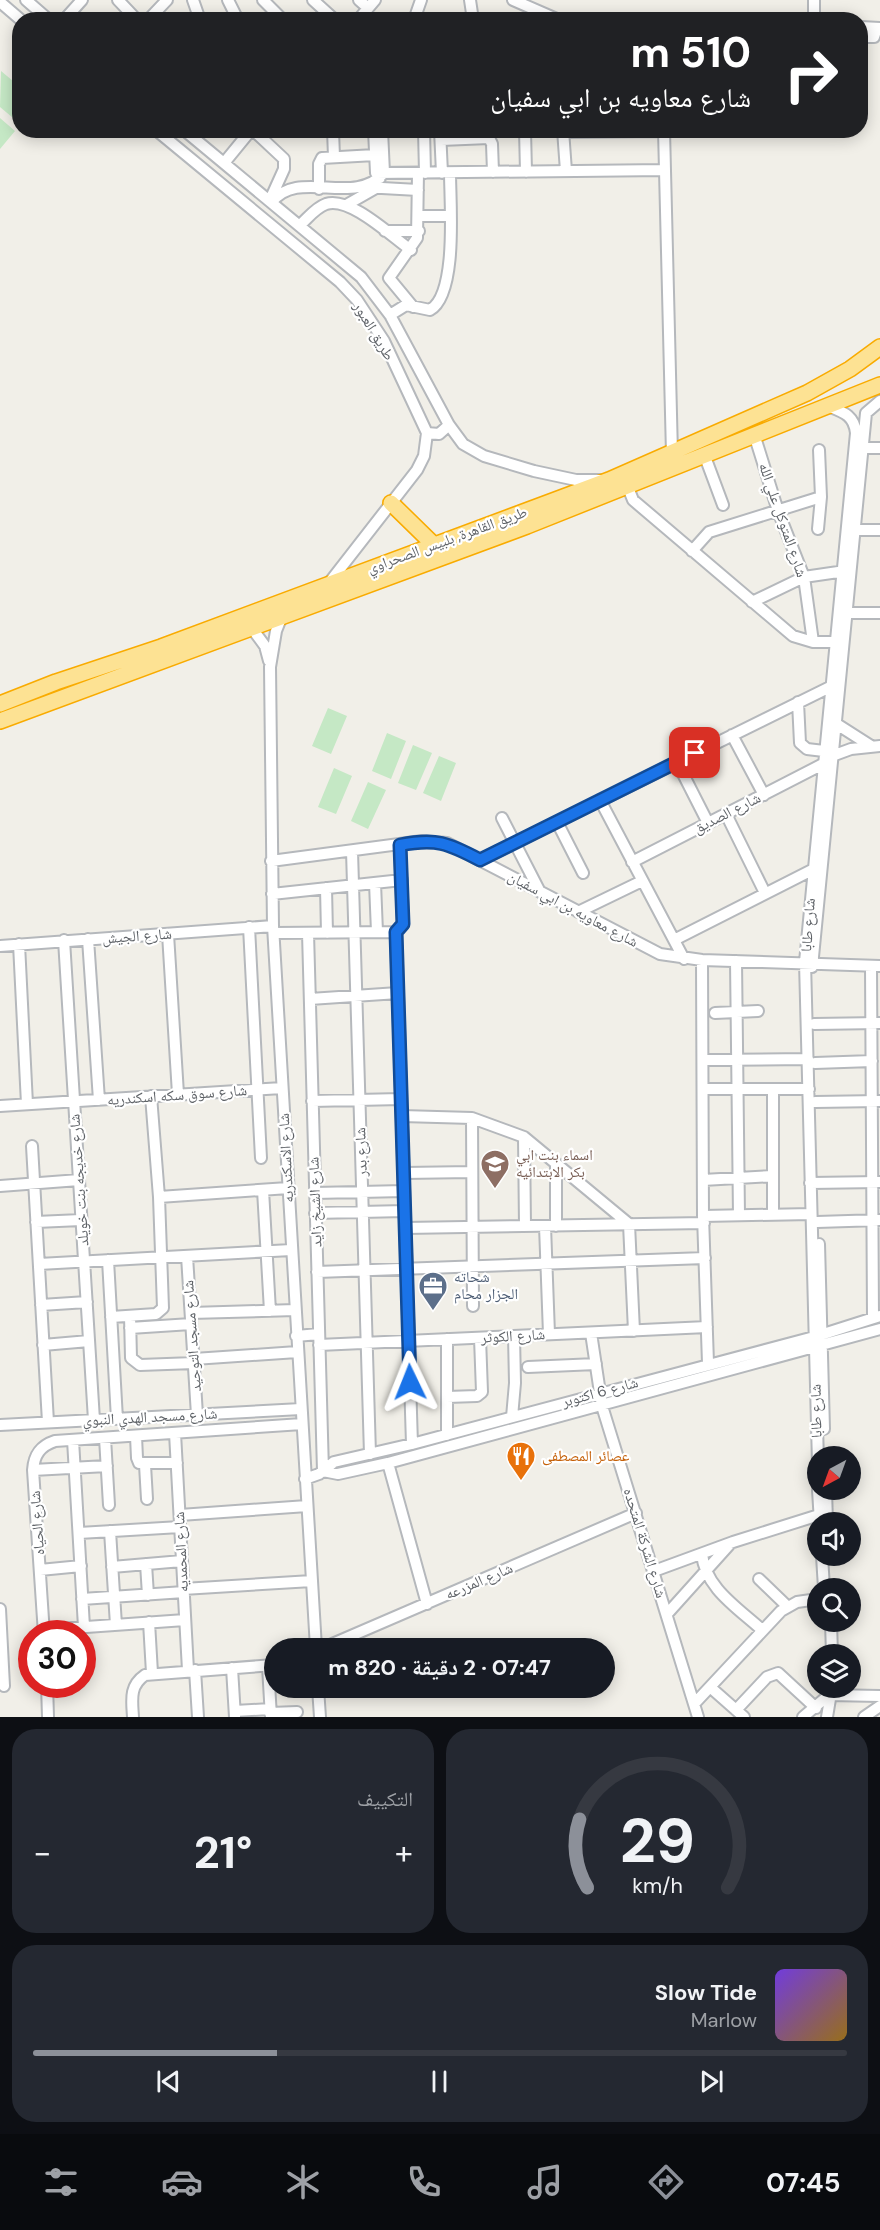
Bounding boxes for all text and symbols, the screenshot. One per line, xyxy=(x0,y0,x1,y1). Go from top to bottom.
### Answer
text: 510 m xyxy=(631,25,751,80)
icon: right xyxy=(772,36,850,114)
text: شارع معاويه بن ابي سفيان xyxy=(490,80,751,115)
street label: طريق العبور xyxy=(348,297,399,364)
street label: شارع المتوكل علي الله xyxy=(752,460,812,581)
street label: طريق القاهرة, بلبيس الصحراوي xyxy=(364,502,530,580)
pin xyxy=(669,727,720,778)
icon: arrive xyxy=(678,736,711,769)
street label: شارع الصديق xyxy=(690,788,764,838)
street label: شارع معاويه بن ابي سفيان xyxy=(504,866,642,953)
street label: شارع طابا xyxy=(796,897,820,953)
street label: شارع الجيش xyxy=(101,924,173,948)
street label: شارع سوق سكه اسكندريه xyxy=(106,1080,248,1110)
street label: شارع خديجه بنت خويلد xyxy=(64,1113,94,1247)
street label: شارع الاسكندريه xyxy=(274,1113,298,1203)
street label: شارع بدر xyxy=(350,1127,372,1178)
place label: اسماء بنت ابي بكر الابتدائيه xyxy=(516,1145,593,1182)
school or university icon: اسماء بنت ابي بكر الابتدائيه xyxy=(479,1148,511,1190)
street label: شارع الشيخ زايد xyxy=(303,1156,327,1247)
place label: شحاته الجزار محام xyxy=(454,1267,518,1304)
office icon: شحاته الجزار محام xyxy=(417,1270,449,1312)
street label: شارع مسجد التوحيد xyxy=(178,1280,206,1392)
street label: شارع الكوثر xyxy=(479,1324,546,1348)
position arrow xyxy=(378,1350,442,1414)
street label: شارع 6 اكتوبر xyxy=(559,1372,641,1412)
street label: شارع طابا xyxy=(806,1384,826,1438)
street label: شارع مسجد الهدي النبوي xyxy=(82,1403,218,1432)
restaurant icon: عصائر المصطفى xyxy=(505,1440,537,1482)
place label: عصائر المصطفى xyxy=(542,1446,630,1466)
north arrow xyxy=(807,1446,861,1500)
map controls xyxy=(807,1446,861,1698)
street label: شارع الشركة المتحده xyxy=(619,1486,671,1600)
street label: شارع الحياه xyxy=(25,1490,49,1556)
street label: شارع المحمديه xyxy=(169,1511,193,1593)
button: sound xyxy=(807,1512,861,1566)
street label: شارع المزرعه xyxy=(442,1558,516,1604)
button: search xyxy=(807,1578,861,1632)
speed limit sign: 30 xyxy=(18,1620,96,1698)
button: layers xyxy=(807,1644,861,1698)
text: 07:47 · 2 دقيقة · 820 m xyxy=(328,1653,551,1682)
text: التكييف xyxy=(357,1786,413,1812)
text: 29 xyxy=(619,1800,695,1881)
text: 21° xyxy=(194,1823,252,1882)
text: − xyxy=(33,1831,51,1874)
text: + xyxy=(395,1831,413,1874)
text: km/h xyxy=(632,1872,682,1900)
text: Slow Tide xyxy=(655,1978,757,2007)
text: Marlow xyxy=(691,2007,757,2033)
icon: previous xyxy=(152,2065,185,2098)
icon: pause xyxy=(423,2065,456,2098)
icon: next xyxy=(695,2065,728,2098)
icon: filters xyxy=(40,2161,82,2203)
icon: car xyxy=(161,2161,203,2203)
icon: climate xyxy=(282,2161,324,2203)
icon: phone xyxy=(403,2161,445,2203)
icon: music xyxy=(524,2161,566,2203)
icon: directions xyxy=(645,2161,687,2203)
text: 07:45 xyxy=(766,2165,840,2200)

